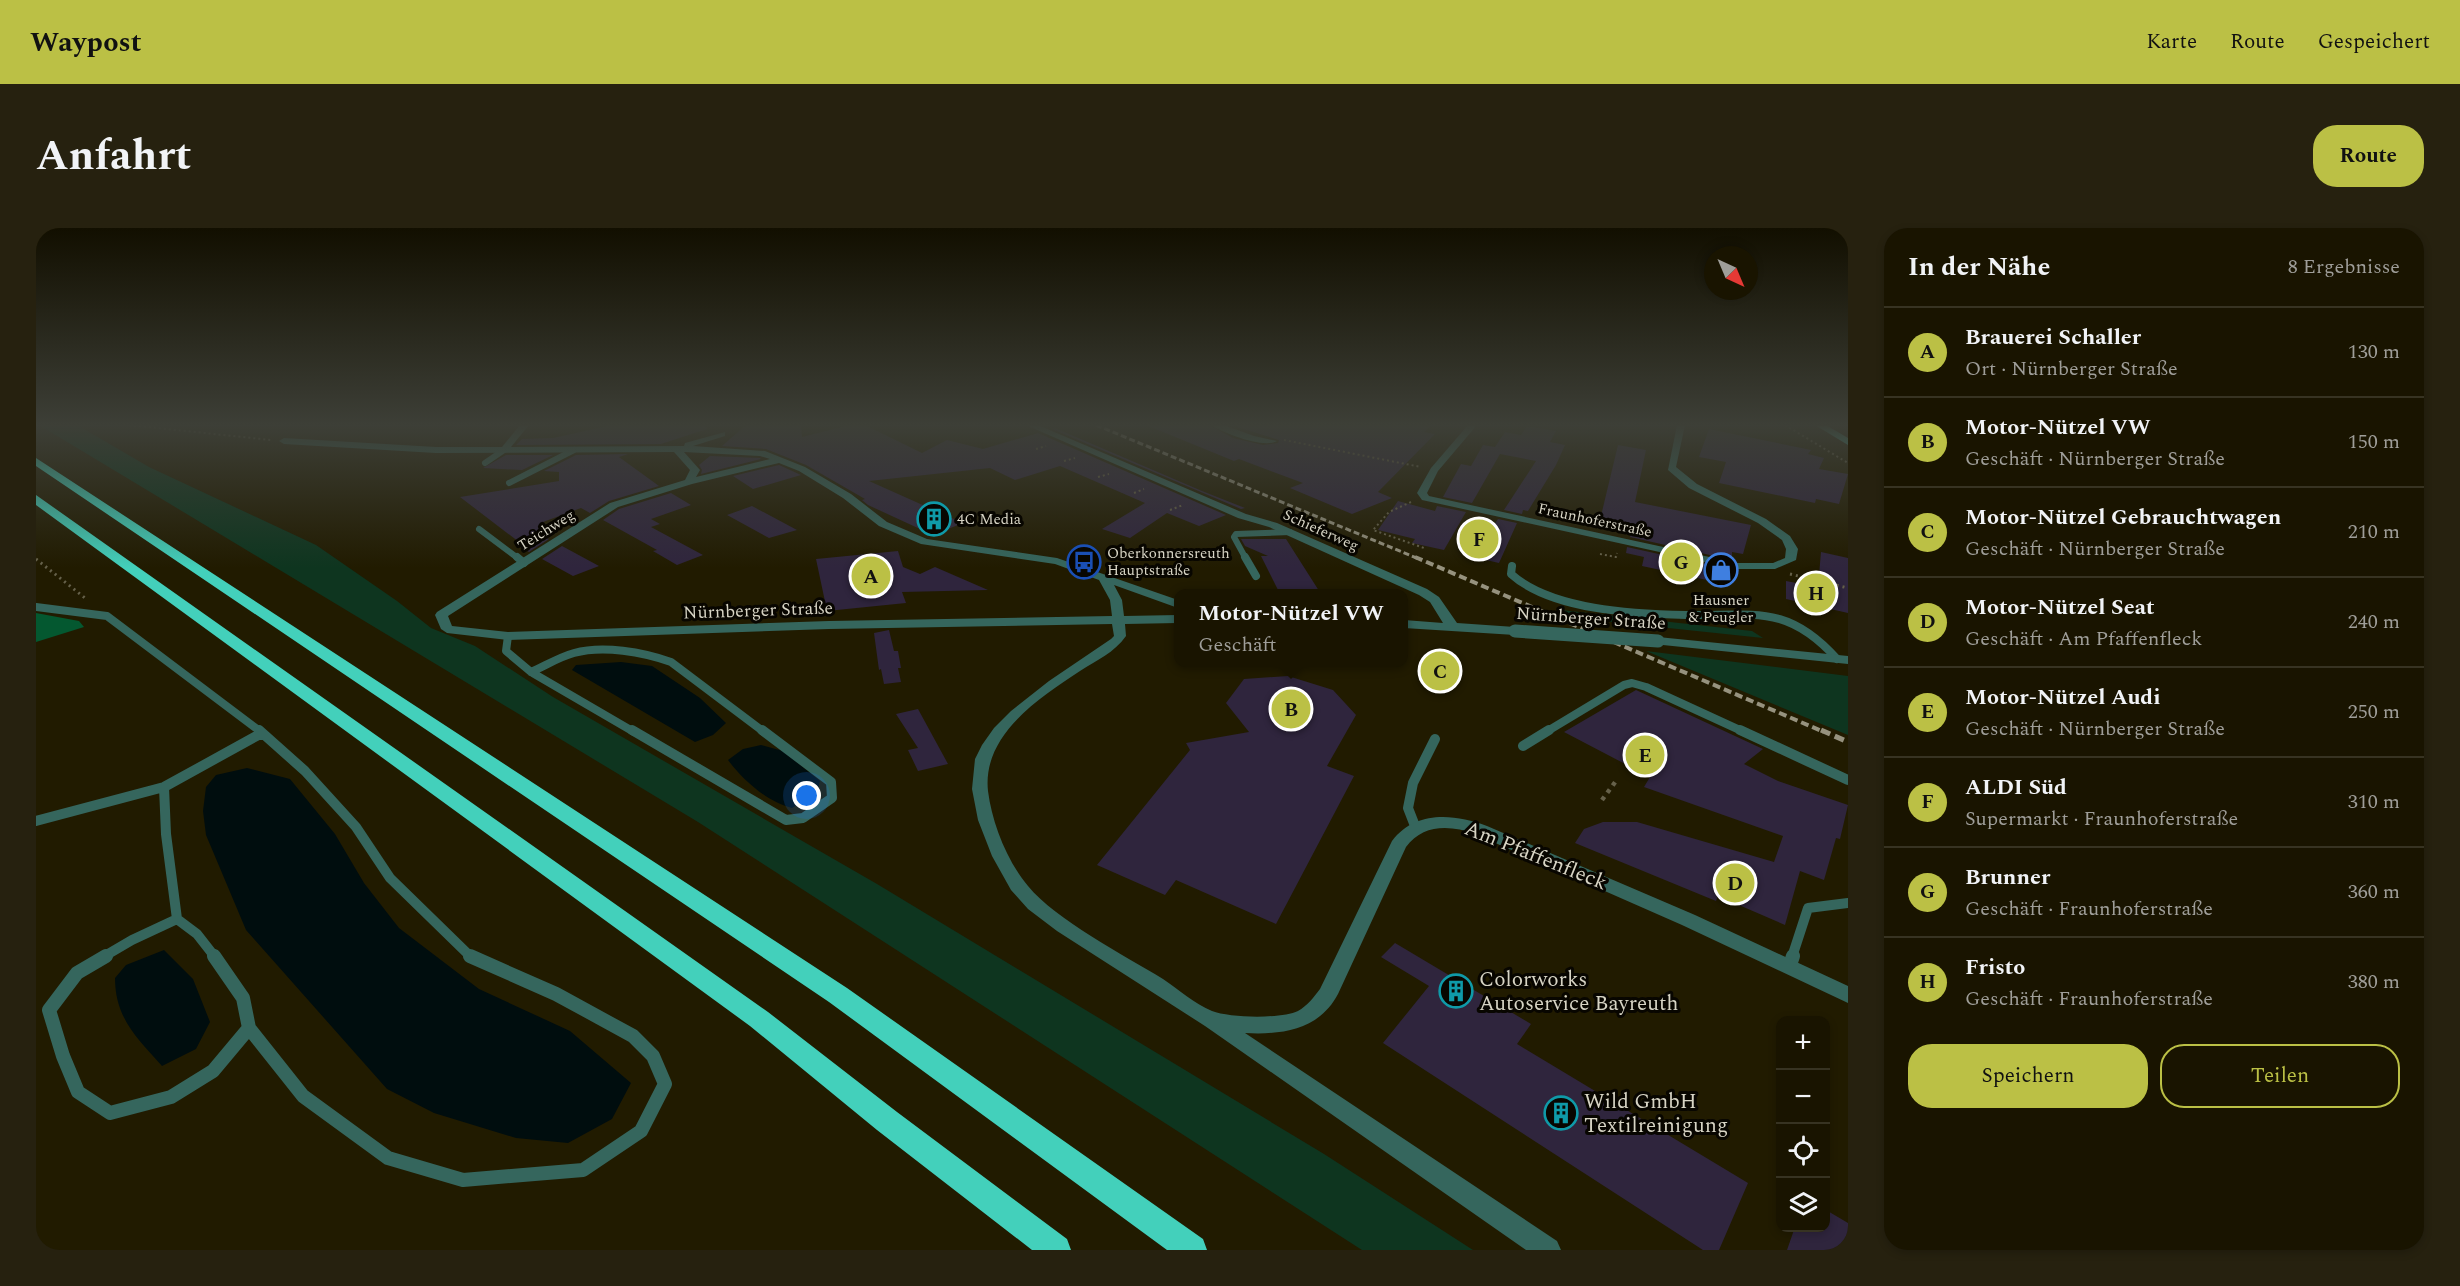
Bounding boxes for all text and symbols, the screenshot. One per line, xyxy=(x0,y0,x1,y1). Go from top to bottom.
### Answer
text: Waypost xyxy=(30,21,141,64)
text: Karte xyxy=(2146,26,2197,58)
text: Route xyxy=(2230,26,2285,58)
text: Gespeichert xyxy=(2318,26,2430,58)
text: Anfahrt xyxy=(36,125,192,188)
button: Route xyxy=(2313,125,2424,187)
north arrow xyxy=(1704,246,1758,300)
text: In der Nähe xyxy=(1908,247,2050,287)
text: 8 Ergebnisse xyxy=(2288,252,2400,282)
text: Brauerei Schaller xyxy=(1965,321,2141,354)
text: A xyxy=(1920,337,1935,367)
text: 130 m xyxy=(2348,337,2400,367)
text: Ort · Nürnberger Straße xyxy=(1965,354,2178,384)
text: Motor-Nützel VW xyxy=(1965,411,2151,444)
text: B xyxy=(1920,427,1935,457)
text: 150 m xyxy=(2348,427,2400,457)
text: Geschäft · Nürnberger Straße xyxy=(1965,444,2225,474)
street label: Fraunhoferstraße xyxy=(1536,497,1654,544)
building icon: 4C Media xyxy=(916,501,952,537)
text: Motor-Nützel Gebrauchtwagen xyxy=(1965,501,2281,534)
street label: Schieferweg xyxy=(1279,503,1363,557)
street label: Teichweg xyxy=(513,504,579,557)
place label: 4C Media xyxy=(957,508,1022,531)
pin: F xyxy=(1460,516,1498,562)
text: C xyxy=(1920,517,1935,547)
text: 210 m xyxy=(2348,517,2400,547)
text: Geschäft · Nürnberger Straße xyxy=(1965,534,2225,564)
pin: G xyxy=(1662,540,1700,584)
place label: Oberkonnersreuth Hauptstraße xyxy=(1107,542,1230,582)
bus stop icon: Oberkonnersreuth Hauptstraße xyxy=(1066,544,1102,580)
shop icon: Hausner & Peugler xyxy=(1703,552,1739,588)
pin: A xyxy=(852,554,890,598)
pin: H xyxy=(1796,570,1836,616)
popup xyxy=(1174,589,1408,667)
place label: Hausner & Peugler xyxy=(1689,589,1753,629)
text: Motor-Nützel Seat xyxy=(1965,591,2155,624)
street label: Nürnberger Straße xyxy=(683,594,833,627)
text: Motor-Nützel VW xyxy=(1198,597,1384,630)
street label: Nürnberger Straße xyxy=(1515,600,1667,637)
text: D xyxy=(1919,607,1936,637)
text: 240 m xyxy=(2348,607,2400,637)
text: Geschäft · Am Pfaffenfleck xyxy=(1965,624,2203,654)
text: Geschäft xyxy=(1198,630,1276,660)
pin: C xyxy=(1420,648,1460,694)
text: Motor-Nützel Audi xyxy=(1965,681,2161,714)
pin: B xyxy=(1272,686,1310,732)
text: E xyxy=(1921,697,1934,727)
text: 250 m xyxy=(2348,697,2400,727)
text: Geschäft · Nürnberger Straße xyxy=(1965,714,2225,744)
pin: E xyxy=(1626,732,1664,778)
text: ALDI Süd xyxy=(1965,771,2067,804)
your location xyxy=(792,781,821,810)
text: F xyxy=(1921,787,1934,817)
text: 310 m xyxy=(2348,787,2400,817)
text: Supermarkt · Fraunhoferstraße xyxy=(1965,804,2238,834)
street label: Am Pfaffenfleck xyxy=(1459,813,1612,899)
pin: D xyxy=(1716,860,1754,906)
text: Brunner xyxy=(1965,861,2050,894)
text: G xyxy=(1920,877,1935,907)
text: 360 m xyxy=(2348,877,2400,907)
text: Geschäft · Fraunhoferstraße xyxy=(1965,894,2213,924)
text: Fristo xyxy=(1965,951,2025,984)
place label: Colorworks Autoservice Bayreuth xyxy=(1479,964,1679,1020)
text: H xyxy=(1919,967,1936,997)
text: 380 m xyxy=(2348,967,2400,997)
building icon: Colorworks Autoservice Bayreuth xyxy=(1438,973,1474,1009)
text: Geschäft · Fraunhoferstraße xyxy=(1965,984,2213,1014)
map controls xyxy=(1776,1016,1830,1232)
button: + xyxy=(1776,1016,1830,1070)
button: Speichern xyxy=(1908,1044,2148,1108)
button: Teilen xyxy=(2160,1044,2400,1108)
button: − xyxy=(1776,1070,1830,1124)
place label: Wild GmbH Textilreinigung xyxy=(1584,1086,1728,1142)
building icon: Wild GmbH Textilreinigung xyxy=(1543,1095,1579,1131)
button: locate xyxy=(1776,1124,1830,1178)
button: layers xyxy=(1776,1178,1830,1232)

